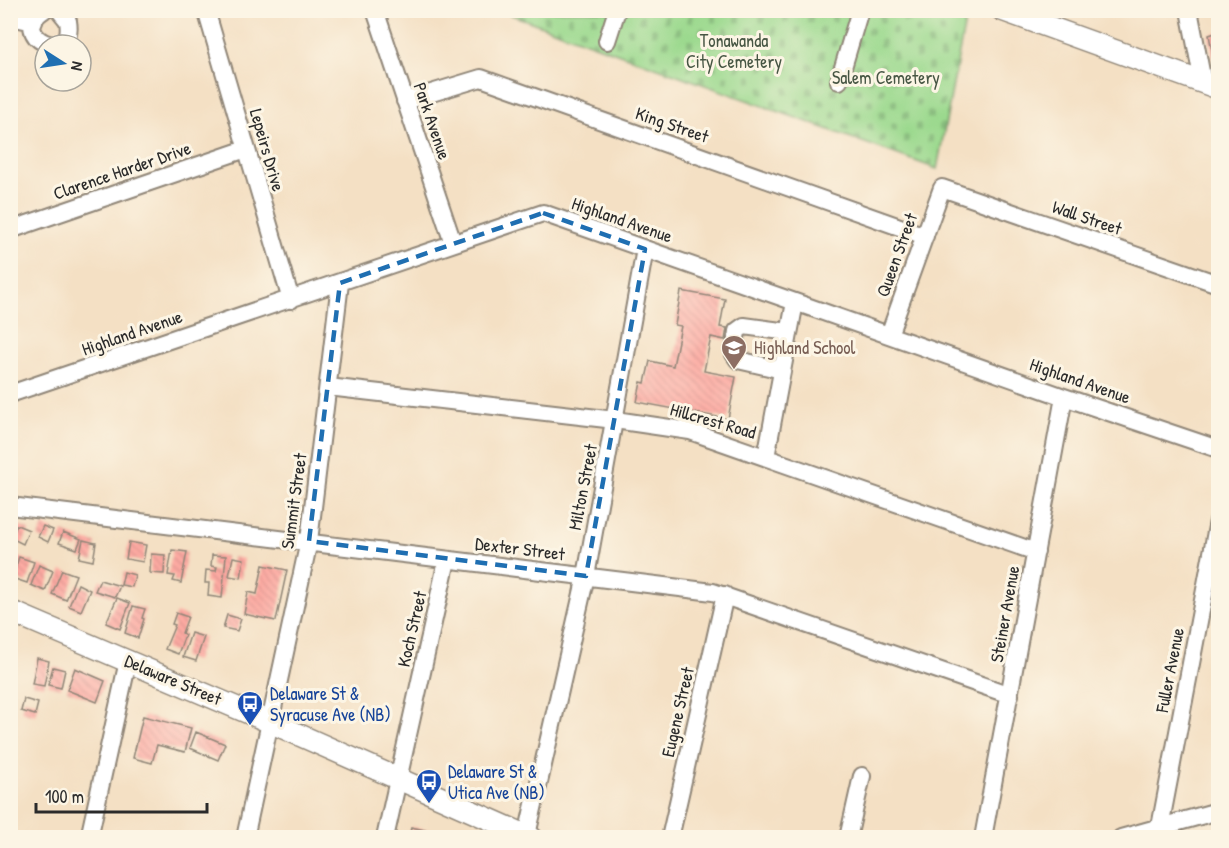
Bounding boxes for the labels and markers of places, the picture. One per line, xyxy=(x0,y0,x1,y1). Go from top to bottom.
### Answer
school or university icon: Highland School xyxy=(719,333,749,371)
place label: Highland School xyxy=(754,335,855,360)
place label: Delaware St & Syracuse Ave (NB) xyxy=(270,681,391,727)
bus stop icon: Delaware St & Syracuse Ave (NB) xyxy=(235,689,265,727)
place label: Delaware St & Utica Ave (NB) xyxy=(448,759,545,805)
bus stop icon: Delaware St & Utica Ave (NB) xyxy=(414,767,444,805)

